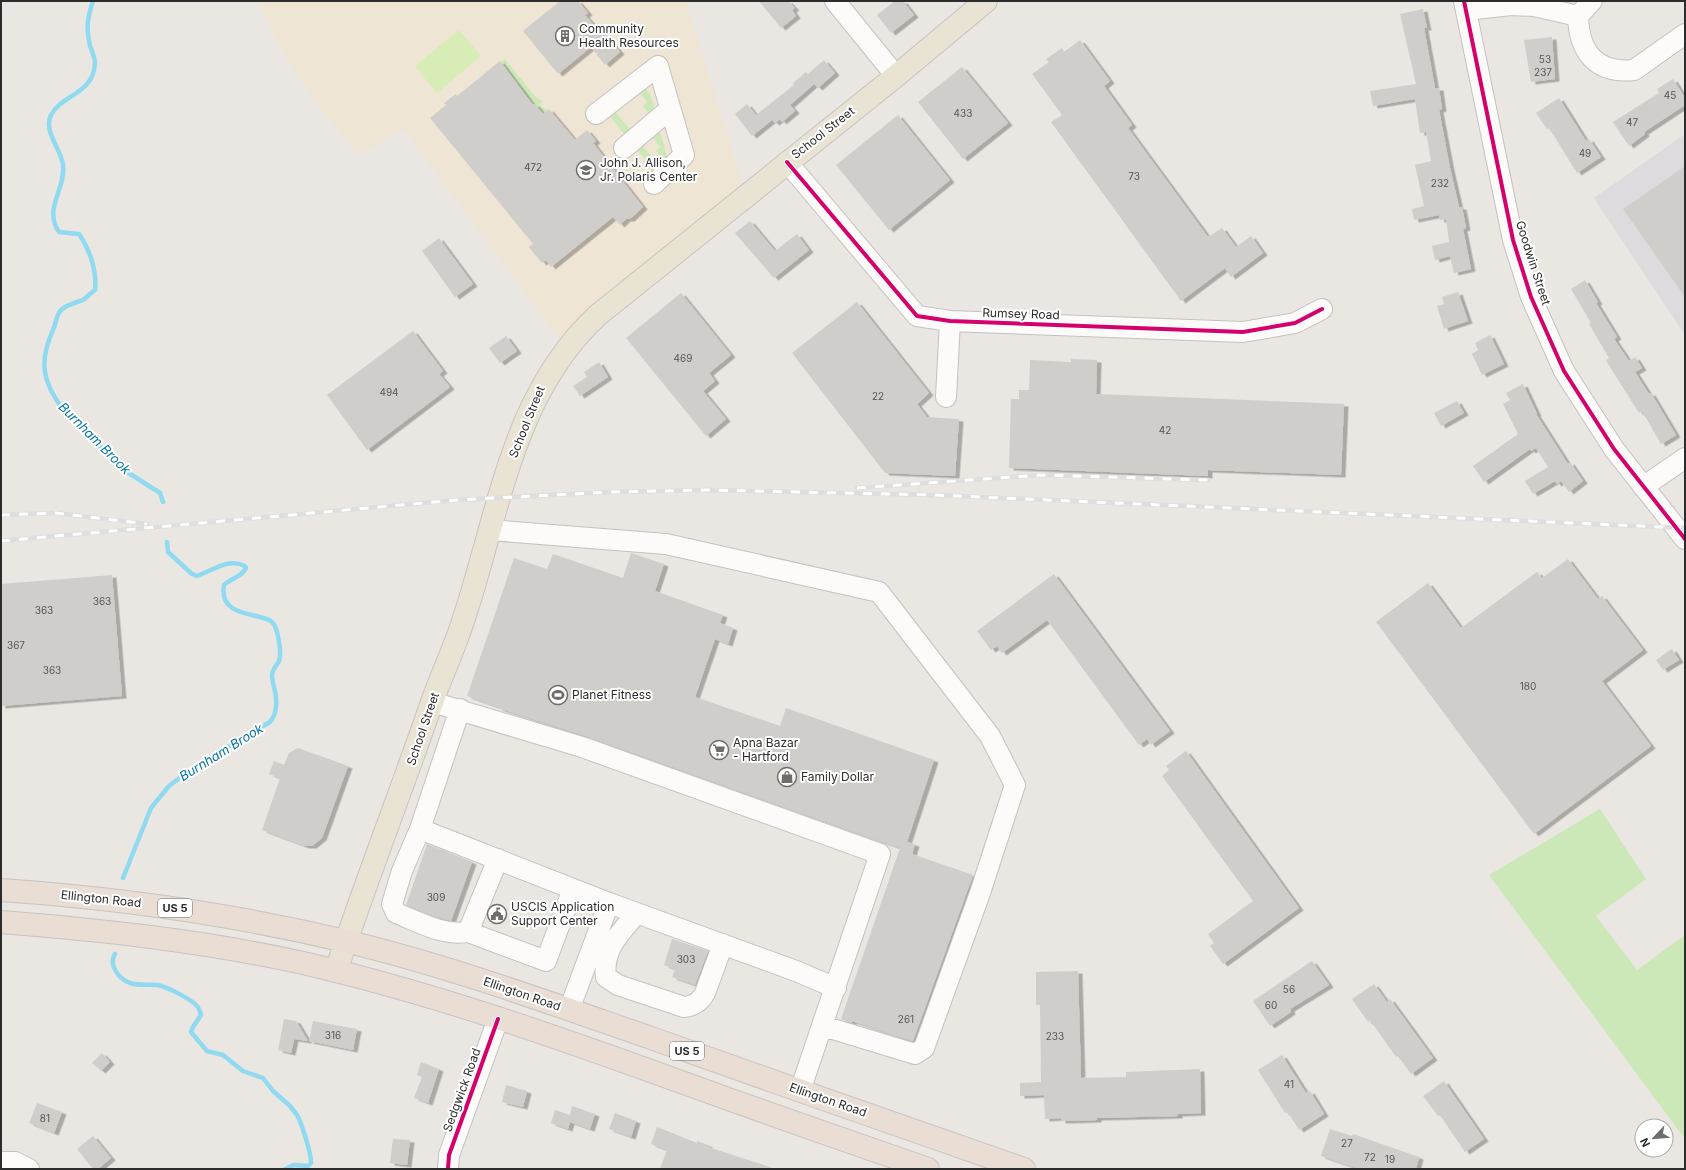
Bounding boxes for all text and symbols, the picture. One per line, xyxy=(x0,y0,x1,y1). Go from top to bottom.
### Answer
place label: Community Health Resources xyxy=(579,21,679,50)
building icon: Community Health Resources xyxy=(554,25,576,47)
house number: 53 xyxy=(1539,53,1551,65)
house number: 237 xyxy=(1534,66,1552,78)
house number: 45 xyxy=(1664,89,1676,101)
street label: School Street xyxy=(788,103,857,162)
house number: 433 xyxy=(954,107,972,119)
house number: 47 xyxy=(1626,116,1638,128)
house number: 49 xyxy=(1579,147,1591,159)
place label: John J. Allison, Jr. Polaris Center xyxy=(600,155,698,184)
school or university icon: John J. Allison, Jr. Polaris Center xyxy=(575,159,597,181)
house number: 472 xyxy=(524,161,542,173)
house number: 73 xyxy=(1128,170,1140,182)
house number: 232 xyxy=(1431,177,1449,189)
street label: Goodwin Street xyxy=(1513,219,1554,307)
street label: Rumsey Road xyxy=(982,305,1060,322)
house number: 469 xyxy=(674,352,692,364)
street label: School Street xyxy=(505,384,548,460)
house number: 494 xyxy=(379,386,399,398)
house number: 22 xyxy=(872,390,884,402)
water label: Burnham Brook xyxy=(56,399,135,478)
house number: 42 xyxy=(1159,424,1171,436)
house number: 363 xyxy=(93,595,111,607)
house number: 363 xyxy=(35,604,53,616)
house number: 367 xyxy=(7,639,25,651)
house number: 363 xyxy=(43,664,61,676)
house number: 180 xyxy=(1520,680,1536,692)
sports icon: Planet Fitness xyxy=(547,684,569,706)
place label: Planet Fitness xyxy=(572,687,651,702)
street label: School Street xyxy=(403,690,442,767)
water label: Burnham Brook xyxy=(176,719,267,784)
place label: Apna Bazar - Hartford xyxy=(733,735,799,764)
supermarket icon: Apna Bazar - Hartford xyxy=(708,739,730,761)
shop icon: Family Dollar xyxy=(776,766,798,788)
place label: Family Dollar xyxy=(801,769,874,784)
street label: Ellington Road xyxy=(60,887,142,910)
house number: 309 xyxy=(427,891,445,903)
road number: US 5 xyxy=(158,899,192,917)
place label: USCIS Application Support Center xyxy=(511,899,614,928)
public building icon: USCIS Application Support Center xyxy=(486,903,508,925)
house number: 303 xyxy=(677,953,695,965)
street label: Ellington Road xyxy=(482,973,563,1014)
house number: 56 xyxy=(1283,983,1295,995)
house number: 60 xyxy=(1265,999,1277,1011)
house number: 261 xyxy=(898,1013,914,1025)
house number: 316 xyxy=(325,1029,341,1041)
house number: 233 xyxy=(1046,1030,1064,1042)
road number: US 5 xyxy=(670,1042,704,1060)
street label: Sedgwick Road xyxy=(439,1046,484,1134)
house number: 41 xyxy=(1284,1078,1294,1090)
street label: Ellington Road xyxy=(788,1079,869,1120)
house number: 81 xyxy=(40,1112,50,1124)
north arrow xyxy=(1634,1118,1674,1158)
text: N xyxy=(1637,1136,1653,1149)
house number: 27 xyxy=(1341,1137,1353,1149)
house number: 72 xyxy=(1364,1151,1376,1163)
house number: 19 xyxy=(1385,1153,1395,1165)

